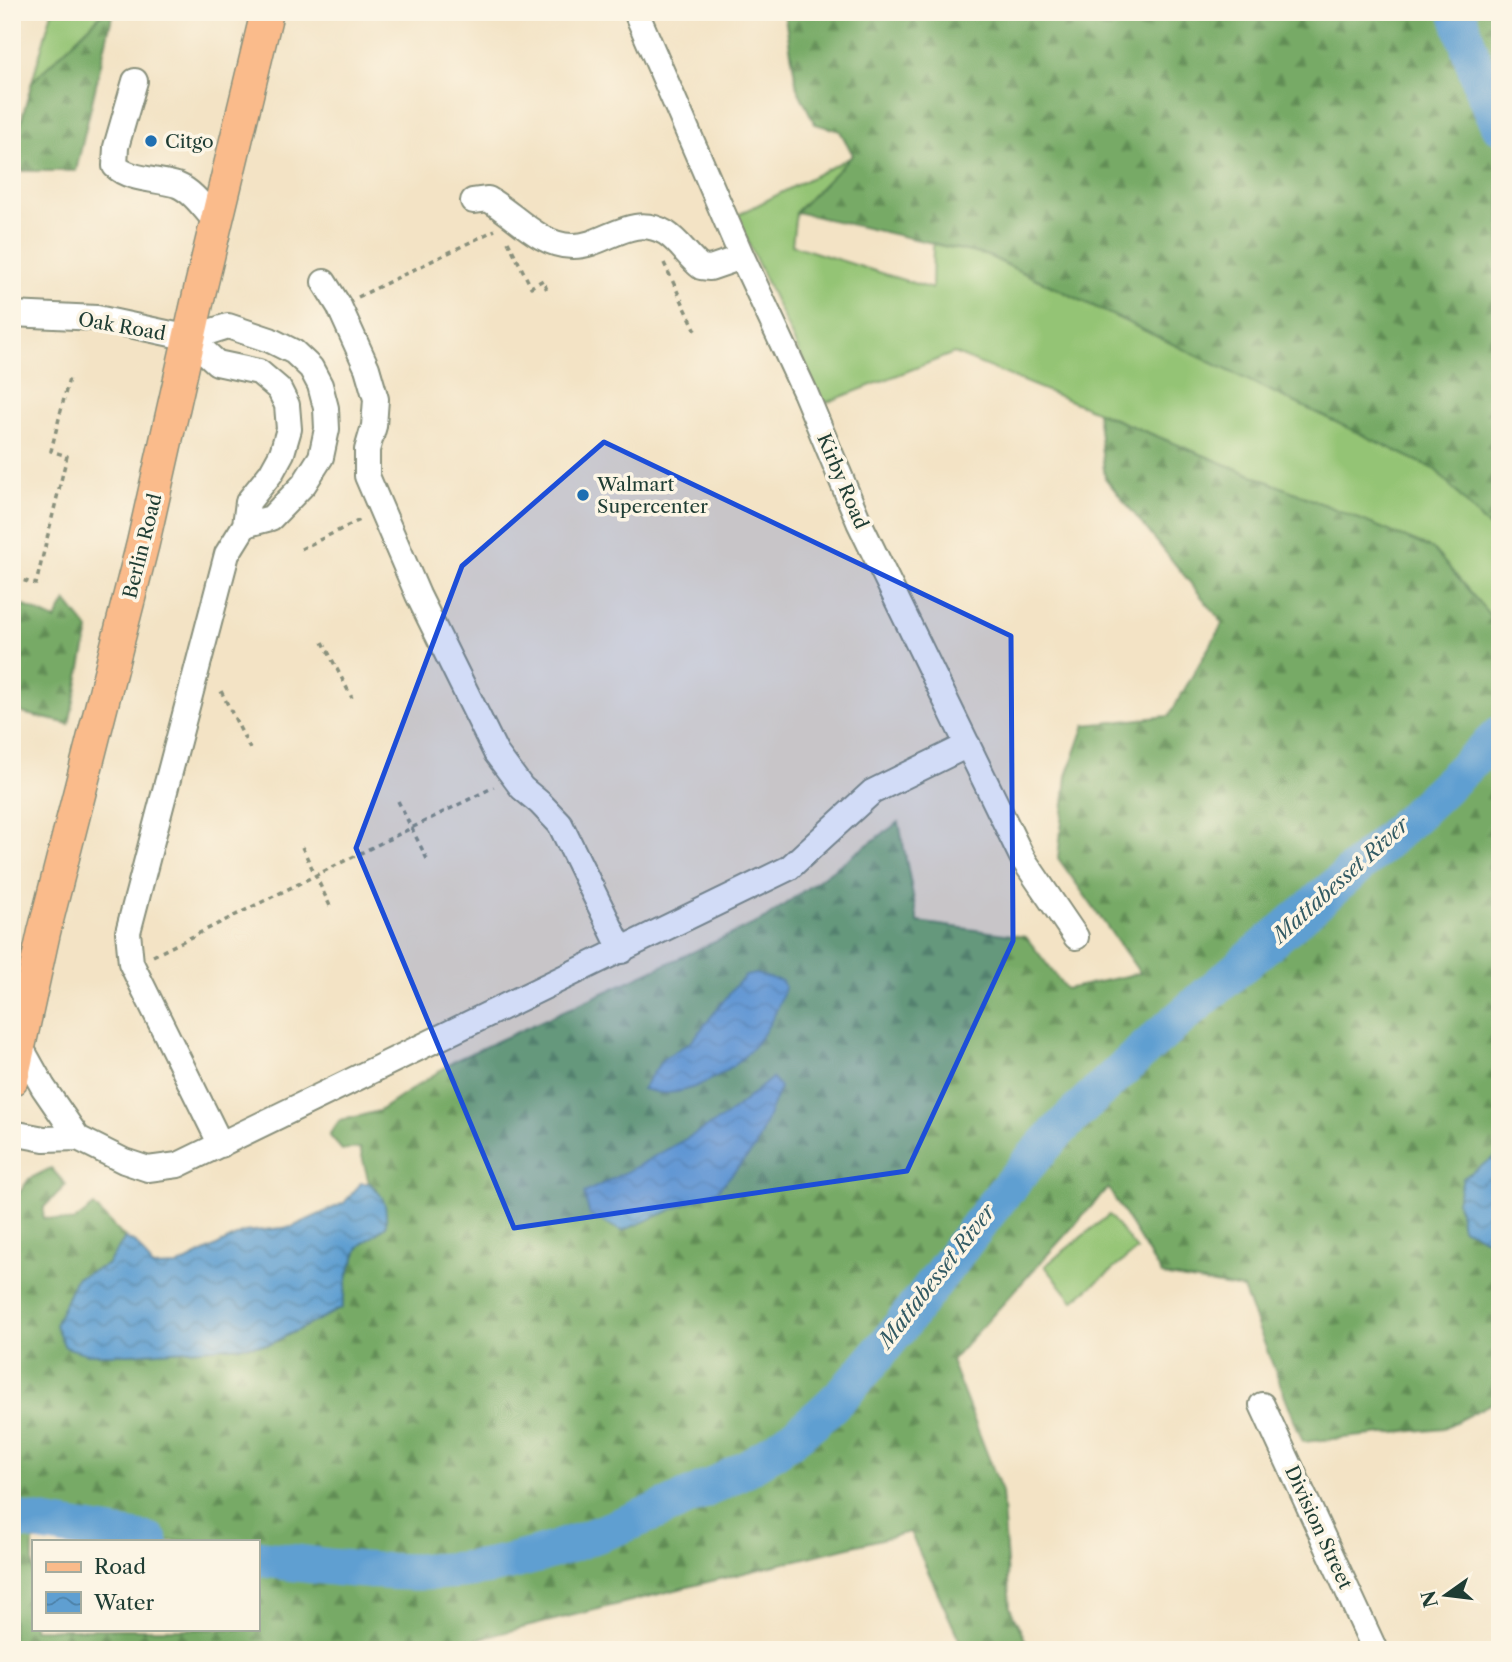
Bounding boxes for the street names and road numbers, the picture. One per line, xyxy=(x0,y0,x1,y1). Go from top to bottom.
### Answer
street label: Oak Road xyxy=(76,307,168,346)
street label: Kirby Road xyxy=(812,430,873,533)
street label: Berlin Road xyxy=(118,491,167,601)
street label: Division Street xyxy=(1280,1462,1357,1593)

